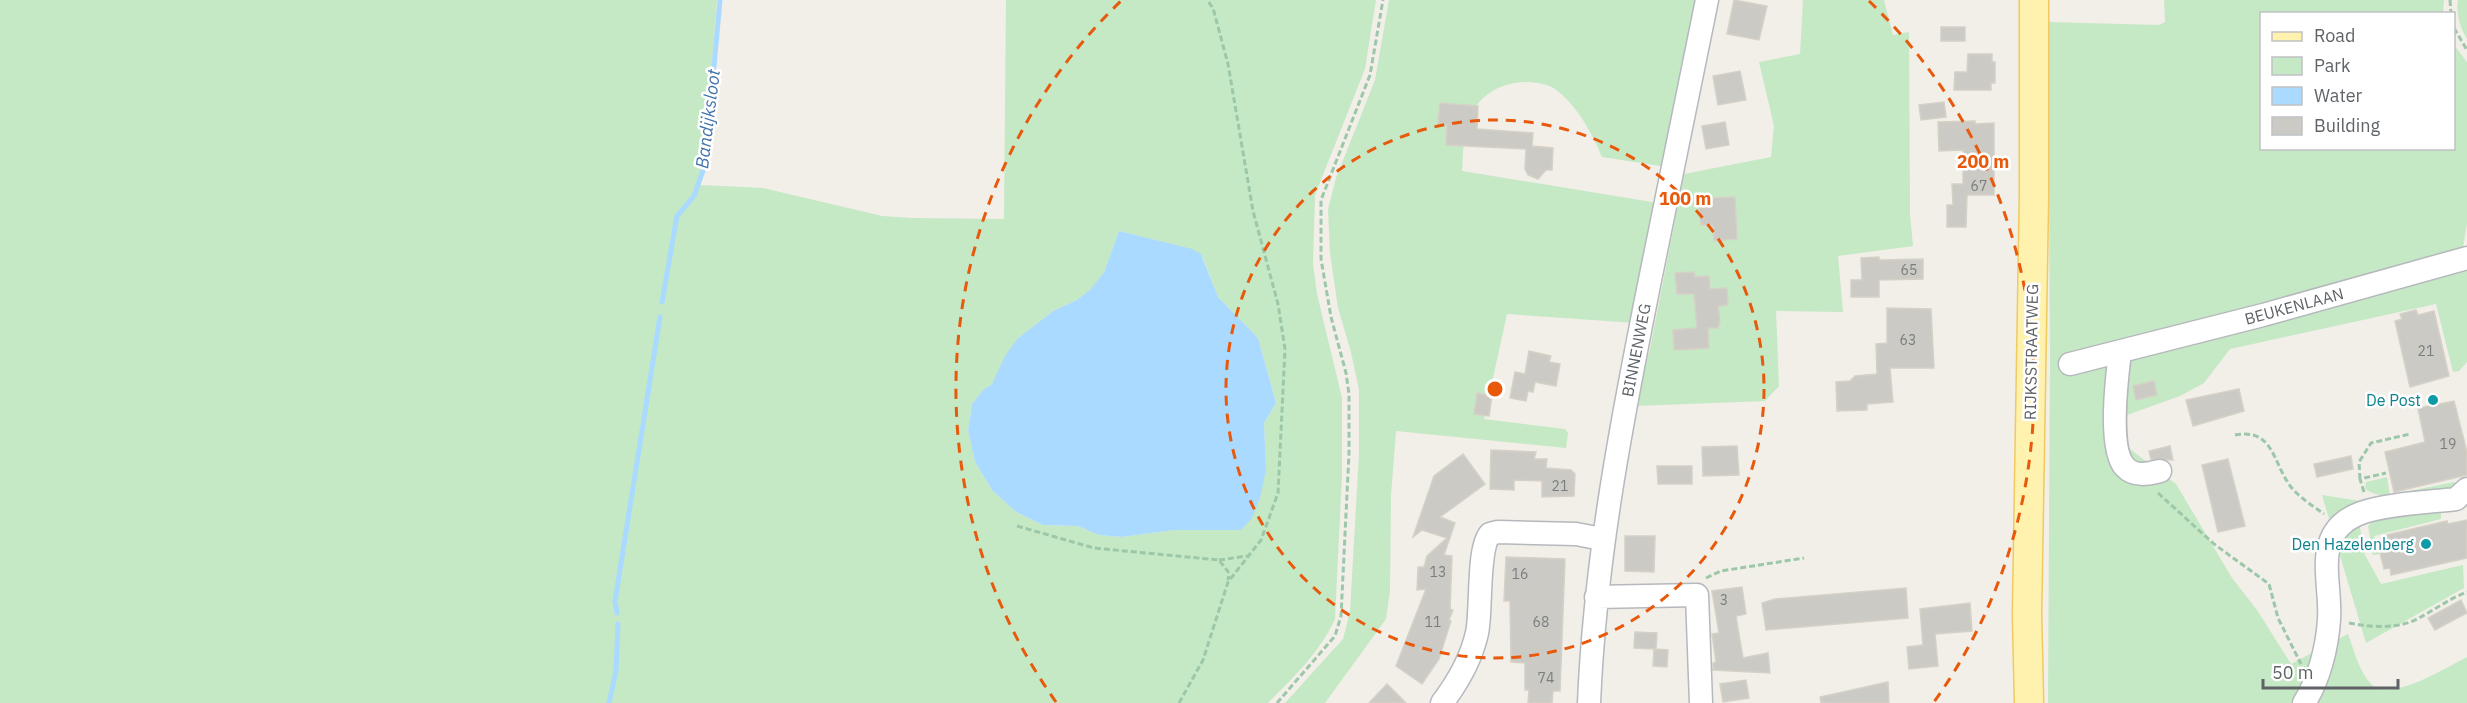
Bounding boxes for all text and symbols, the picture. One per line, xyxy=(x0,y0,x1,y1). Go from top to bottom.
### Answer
legend xyxy=(2260,12,2455,150)
text: Road xyxy=(2314,24,2355,47)
text: Park xyxy=(2314,54,2351,77)
water label: Bandijksloot xyxy=(690,67,725,170)
text: Water xyxy=(2314,84,2363,107)
text: Building xyxy=(2314,114,2381,137)
text: 200 m xyxy=(1957,150,2009,173)
house number: 67 xyxy=(1971,177,1987,195)
text: 100 m xyxy=(1659,187,1711,210)
house number: 65 xyxy=(1901,261,1917,279)
street label: BEUKENLAAN xyxy=(2242,283,2346,329)
street label: RIJKSSTRAATWEG xyxy=(2020,284,2042,420)
street label: BINNENWEG xyxy=(1617,302,1655,398)
house number: 63 xyxy=(1900,331,1916,349)
house number: 21 xyxy=(2418,342,2434,360)
centre of rings xyxy=(1485,379,1505,399)
place label: De Post xyxy=(2366,390,2421,410)
marker: De Post xyxy=(2426,393,2440,407)
house number: 19 xyxy=(2440,435,2456,453)
house number: 21 xyxy=(1552,477,1568,495)
place label: Den Hazelenberg xyxy=(2291,534,2415,554)
marker: Den Hazelenberg xyxy=(2419,537,2433,551)
house number: 13 xyxy=(1430,563,1446,581)
house number: 16 xyxy=(1512,565,1528,583)
house number: 3 xyxy=(1720,591,1728,609)
house number: 11 xyxy=(1425,613,1441,631)
house number: 68 xyxy=(1533,613,1549,631)
scale bar xyxy=(2263,652,2398,690)
text: 50 m xyxy=(2272,661,2314,684)
house number: 74 xyxy=(1538,669,1554,687)

